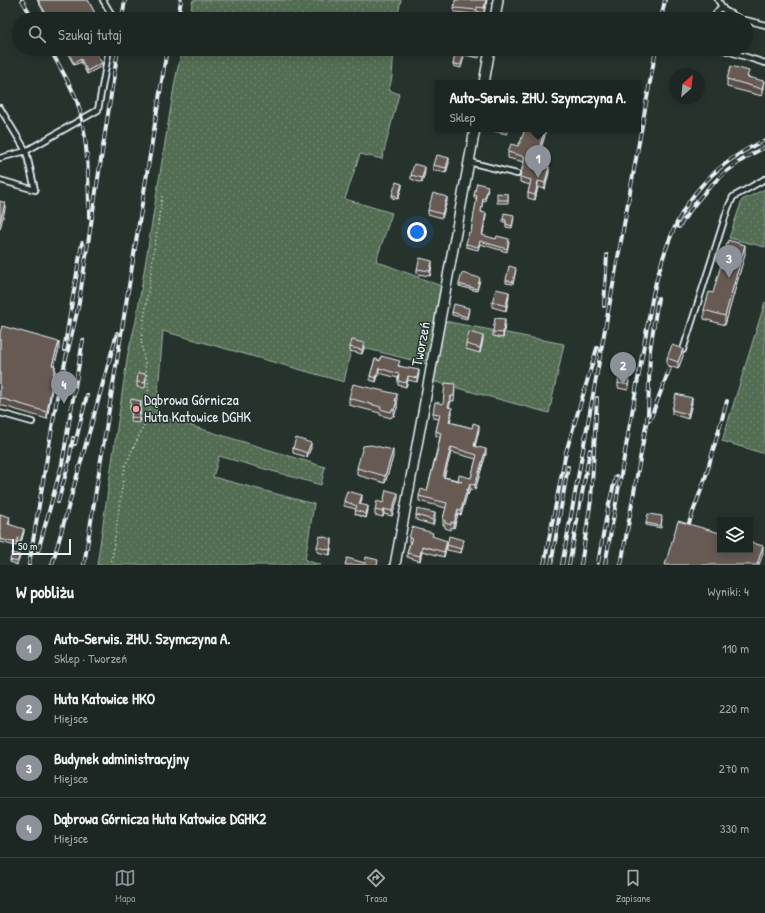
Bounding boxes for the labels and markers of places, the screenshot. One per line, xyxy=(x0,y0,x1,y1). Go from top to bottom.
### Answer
pin: 1 xyxy=(525,145,551,178)
pin: 3 xyxy=(716,245,742,278)
pin: 2 xyxy=(610,352,636,385)
pin: 4 xyxy=(51,371,77,404)
place label: Dąbrowa Górnicza Huta Katowice DGHK xyxy=(144,389,251,427)
marker: Dąbrowa Górnicza Huta Katowice DGHK xyxy=(131,404,141,414)

